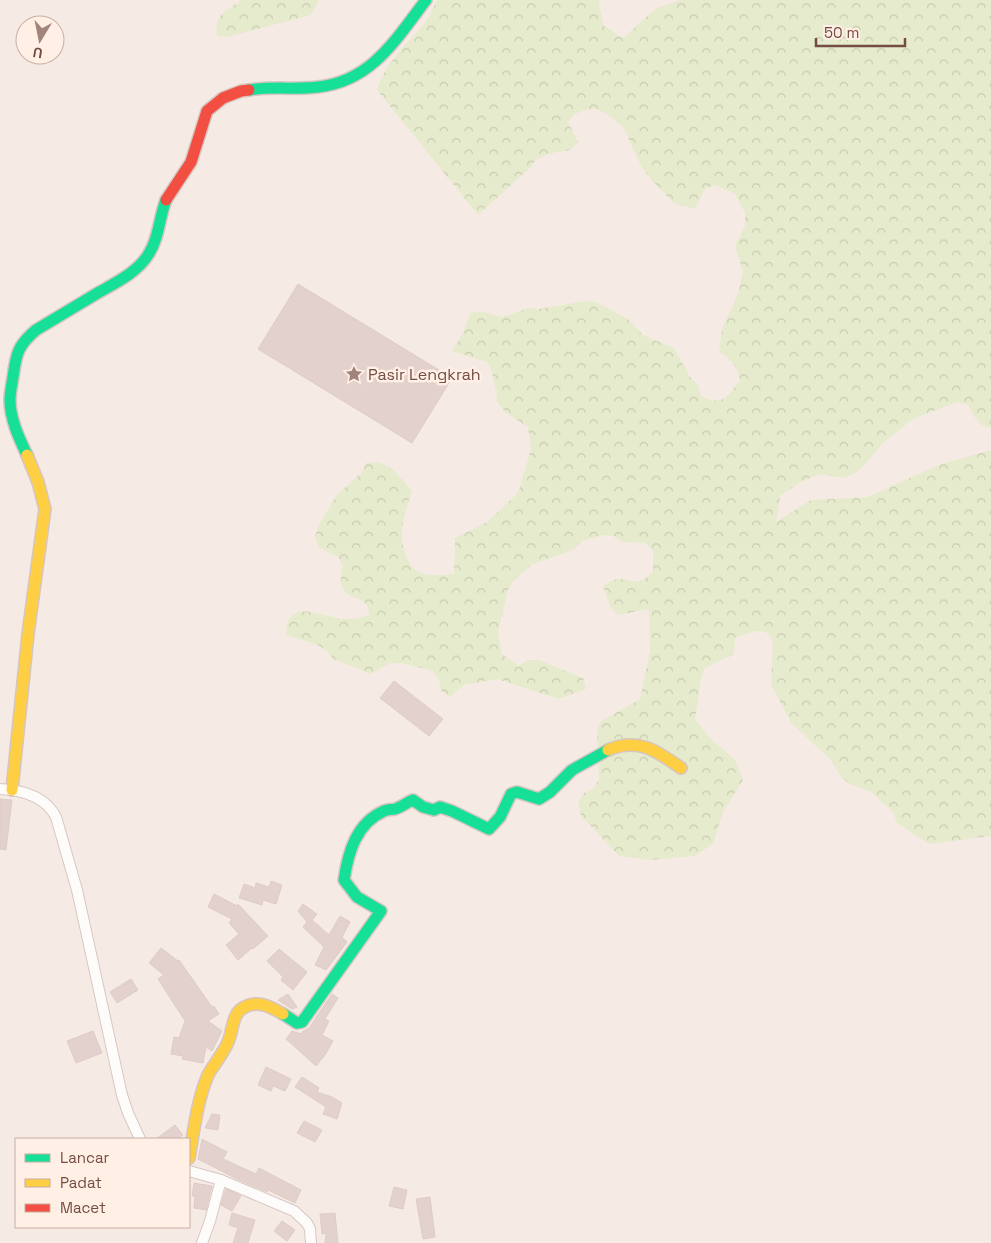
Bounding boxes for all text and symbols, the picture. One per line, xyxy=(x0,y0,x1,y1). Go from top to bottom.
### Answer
north arrow xyxy=(15,15,65,65)
scale bar xyxy=(816,15,905,47)
text: 50 m xyxy=(824,23,859,42)
text: U xyxy=(32,43,44,62)
place icon: Pasir Lengkrah xyxy=(344,364,364,384)
place label: Pasir Lengkrah xyxy=(368,364,481,385)
legend xyxy=(15,1138,190,1228)
text: Lancar xyxy=(60,1148,110,1167)
text: Padat xyxy=(60,1173,102,1192)
text: Macet xyxy=(60,1198,106,1217)

